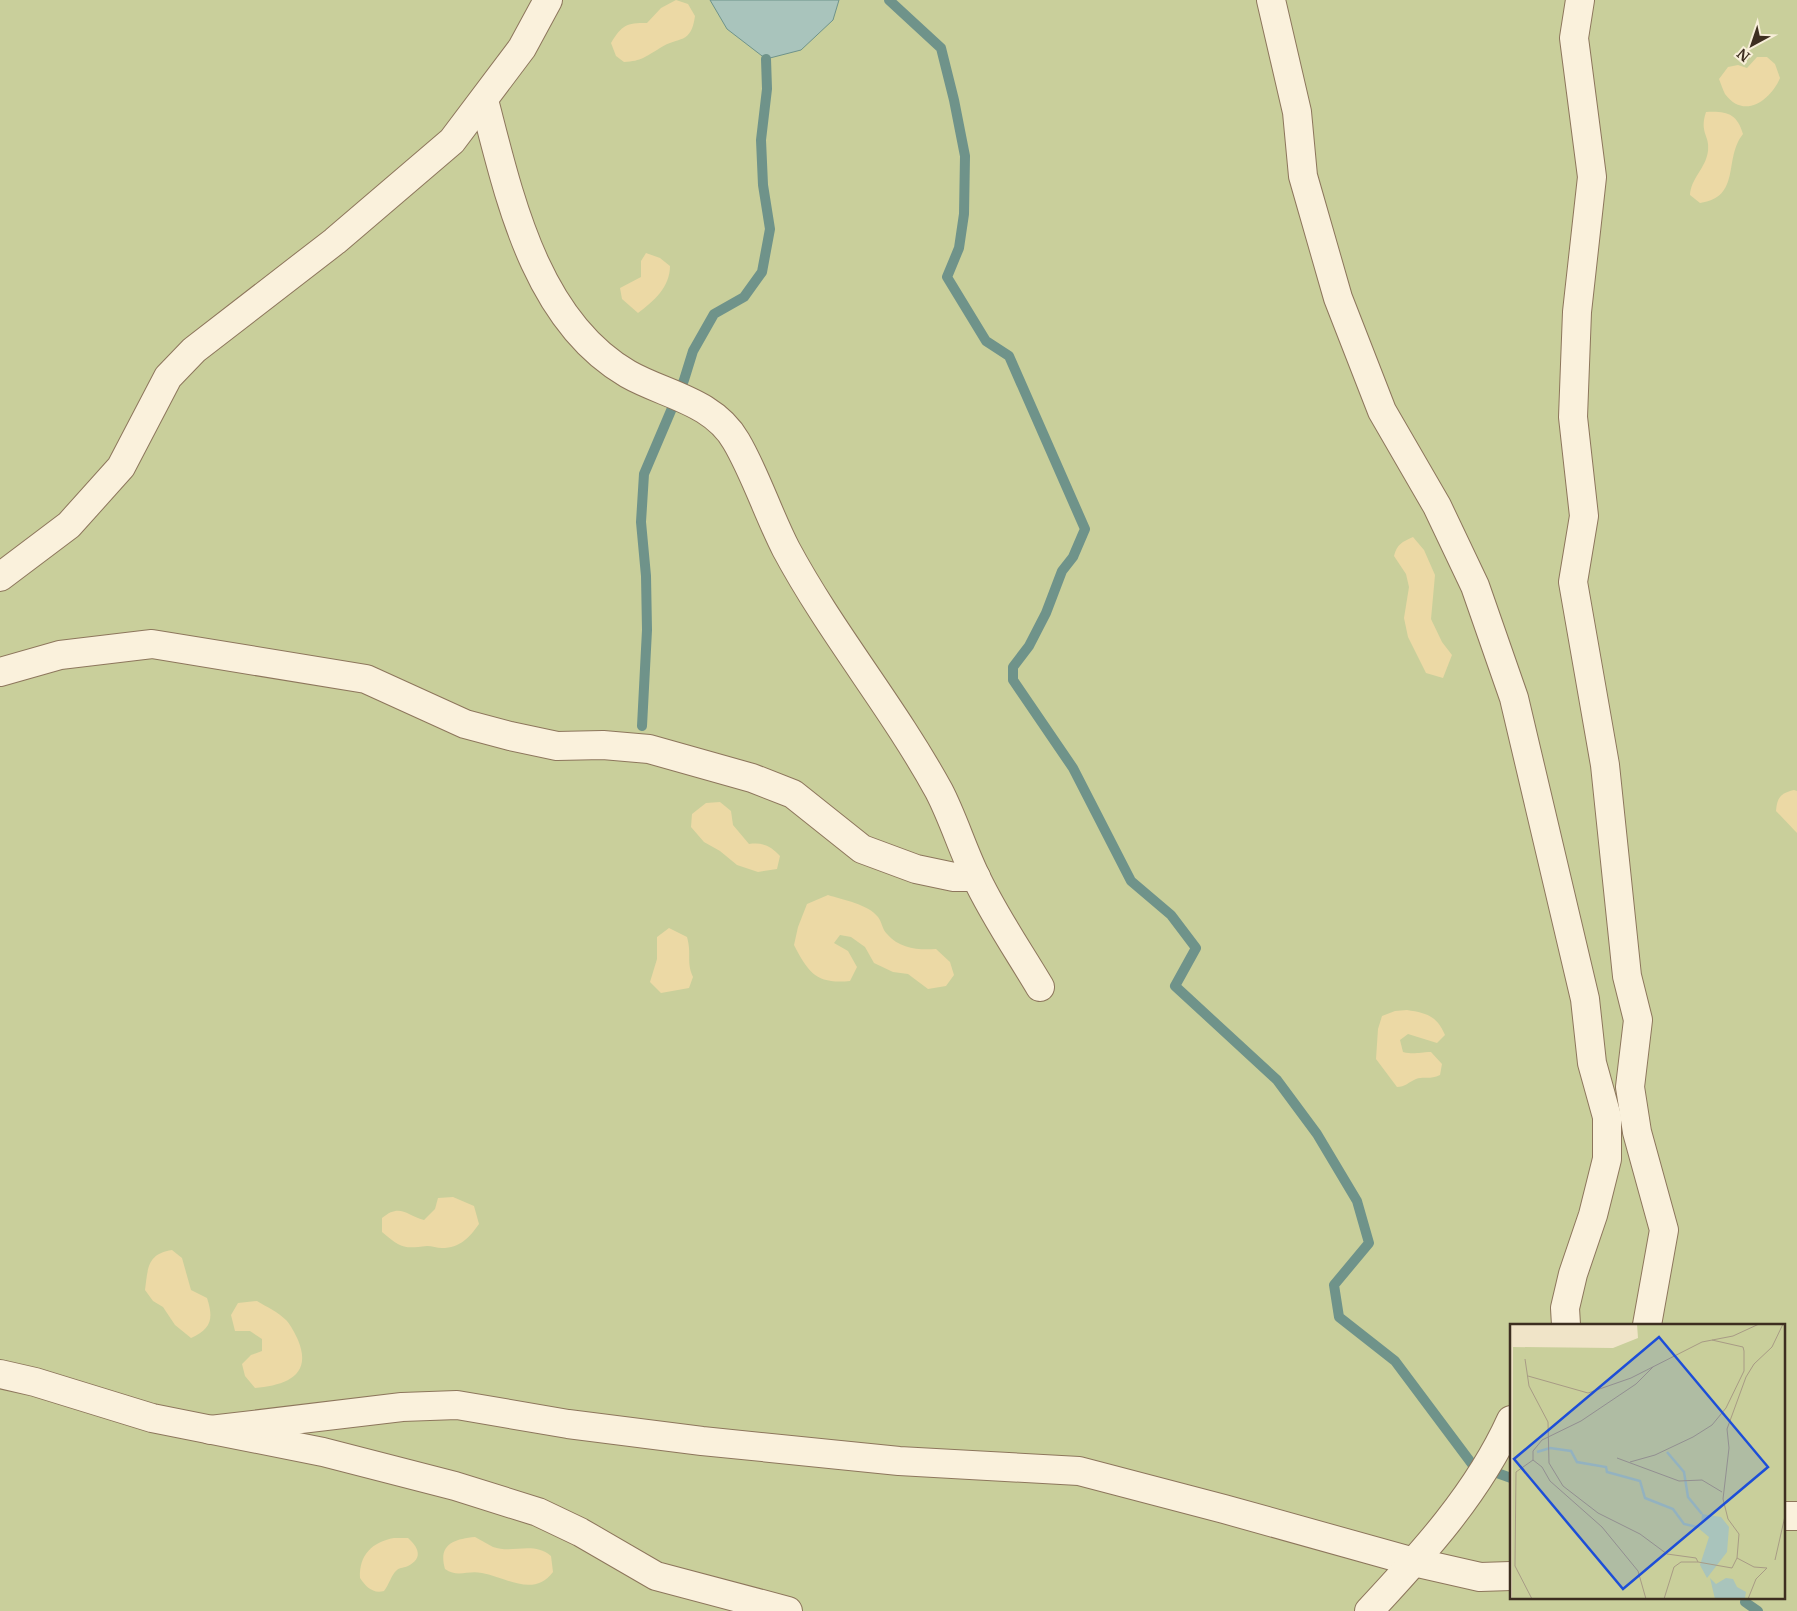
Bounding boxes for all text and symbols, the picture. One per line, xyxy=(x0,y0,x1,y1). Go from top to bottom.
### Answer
north arrow xyxy=(1727,20,1777,70)
text: N xyxy=(1734,45,1754,65)
inset map xyxy=(1510,1324,1784,1598)

